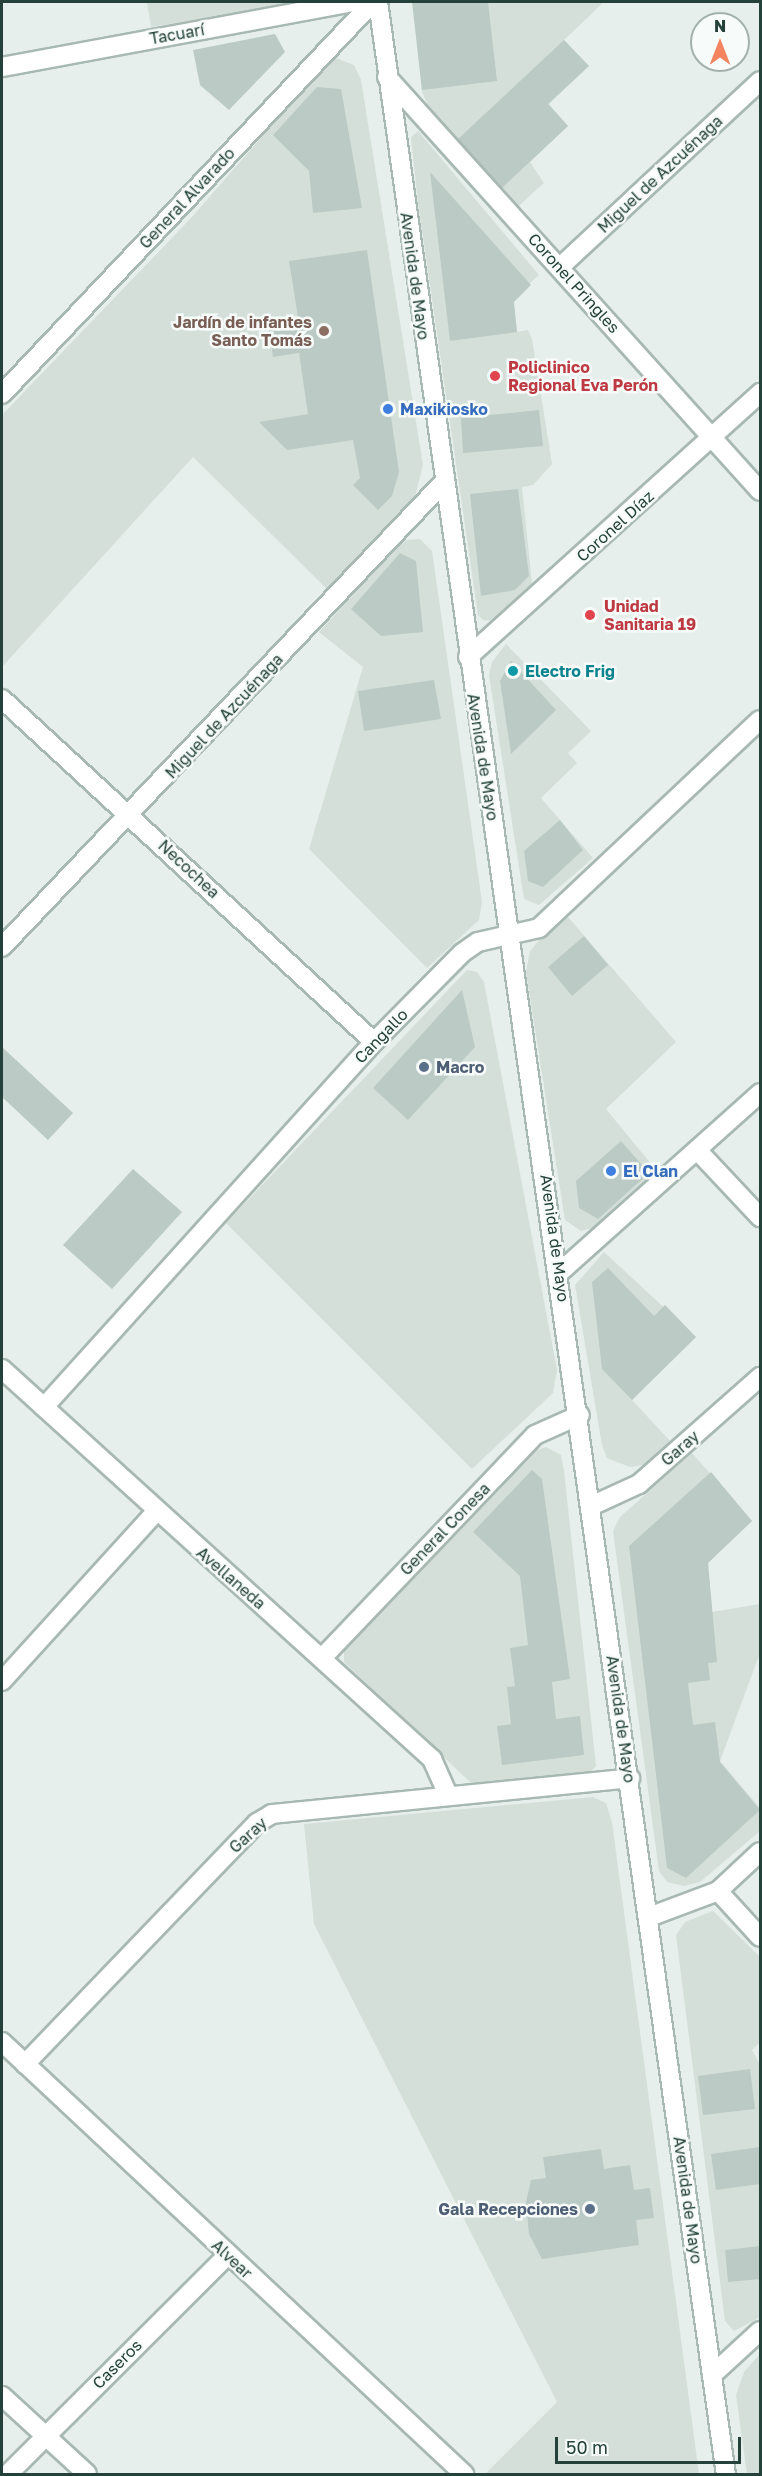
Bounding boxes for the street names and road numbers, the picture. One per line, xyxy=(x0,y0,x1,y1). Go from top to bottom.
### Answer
street label: Tacuarí xyxy=(148,20,206,48)
street label: Miguel de Azcuénaga xyxy=(594,111,726,237)
street label: General Alvarado xyxy=(135,143,239,253)
street label: Avenida de Mayo xyxy=(397,211,433,341)
street label: Coronel Pringles xyxy=(524,229,624,337)
street label: Coronel Díaz xyxy=(573,486,657,566)
street label: Miguel de Azcuénaga xyxy=(161,650,287,782)
street label: Avenida de Mayo xyxy=(463,692,503,822)
street label: Necochea xyxy=(154,836,224,902)
street label: Cangallo xyxy=(350,1005,412,1067)
street label: Avenida de Mayo xyxy=(537,1173,573,1303)
street label: Garay xyxy=(657,1426,703,1470)
street label: General Conesa xyxy=(396,1479,494,1579)
street label: Avellaneda xyxy=(193,1543,269,1613)
street label: Avenida de Mayo xyxy=(603,1654,639,1784)
street label: Garay xyxy=(225,1813,271,1857)
street label: Avenida de Mayo xyxy=(670,2135,706,2265)
street label: Alvear xyxy=(208,2235,256,2283)
street label: Caseros xyxy=(88,2335,146,2393)

